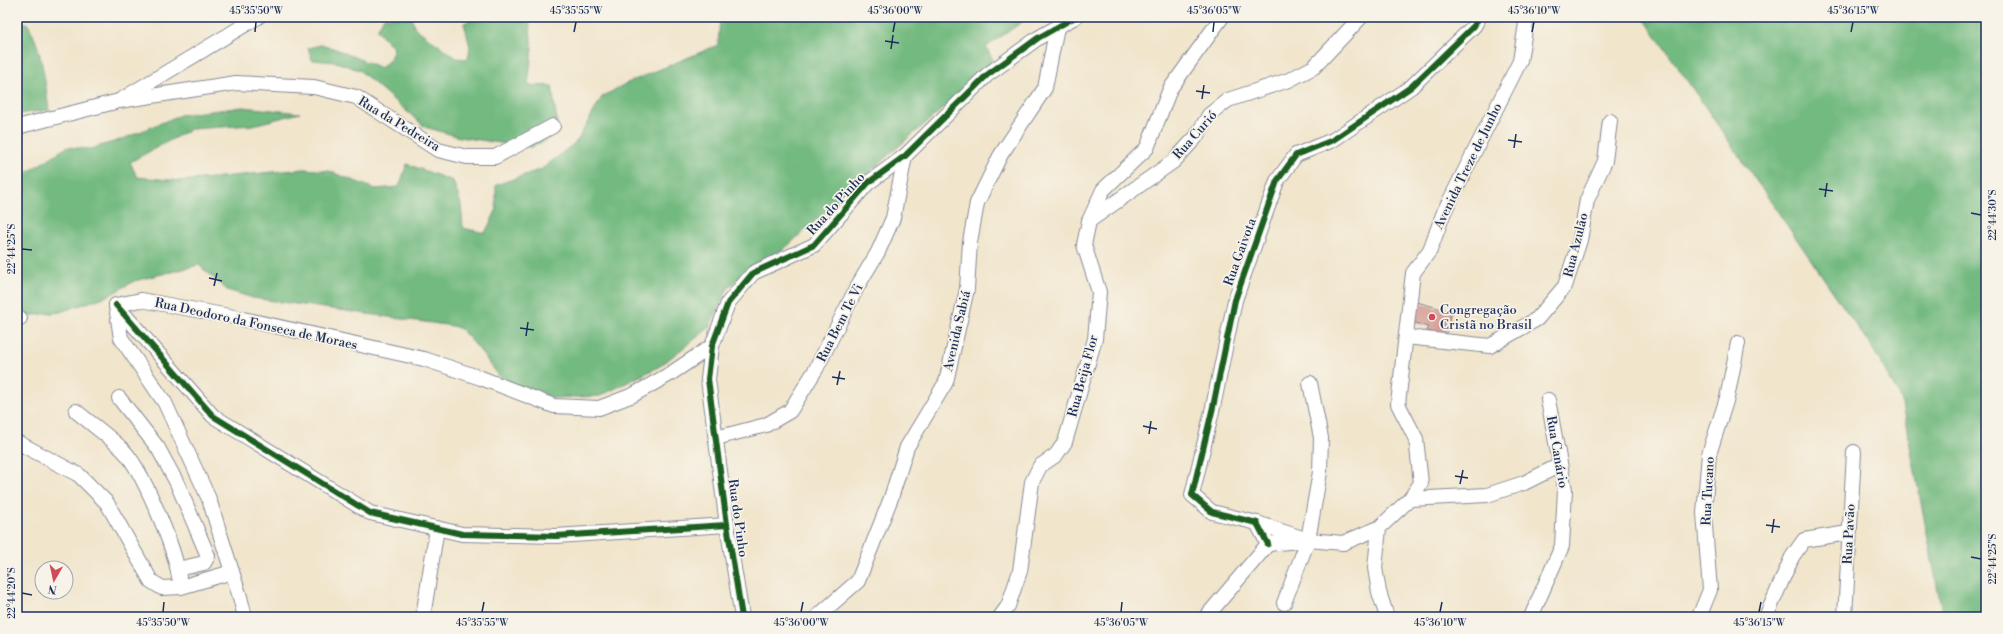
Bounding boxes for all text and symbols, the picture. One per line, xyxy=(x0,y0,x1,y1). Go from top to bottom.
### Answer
text: 45°35'50"W xyxy=(229,5,284,17)
text: 45°35'55"W xyxy=(550,5,603,17)
text: 45°36'00"W xyxy=(867,5,924,17)
text: 45°36'05"W xyxy=(1187,5,1242,17)
text: 45°36'10"W xyxy=(1508,5,1561,17)
text: 45°36'15"W xyxy=(1827,5,1880,17)
street label: Rua da Pedreira xyxy=(355,93,443,155)
street label: Avenida Treze de Junho xyxy=(1430,100,1506,233)
street label: Rua Curió xyxy=(1169,107,1221,163)
street label: Rua do Pinho xyxy=(804,169,868,239)
text: 22°44'30"S xyxy=(1987,189,1999,241)
street label: Rua Azulão xyxy=(1560,211,1592,279)
street label: Rua Gaivota xyxy=(1220,216,1260,288)
text: 22°44'25"S xyxy=(6,224,18,274)
street label: Rua Bem Te Vi xyxy=(813,281,867,365)
street label: Avenida Sabiá xyxy=(940,289,974,374)
street label: Rua Deodoro da Fonseca de Moraes xyxy=(153,295,359,353)
place label: Congregação Cristã no Brasil xyxy=(1440,302,1532,333)
marker: Congregação Cristã no Brasil xyxy=(1427,312,1437,322)
street label: Rua Beija Flor xyxy=(1064,333,1102,419)
street label: Rua Canário xyxy=(1543,415,1571,489)
street label: Rua Tucano xyxy=(1698,456,1718,526)
street label: Rua do Pinho xyxy=(725,478,751,558)
street label: Rua Pavão xyxy=(1839,503,1859,565)
text: 22°44'25"S xyxy=(1987,534,1999,584)
north arrow xyxy=(34,560,74,600)
text: 22°44'20"S xyxy=(6,567,18,619)
text: N xyxy=(47,581,58,596)
text: 45°35'50"W xyxy=(136,617,191,629)
text: 45°35'55"W xyxy=(456,617,509,629)
text: 45°36'00"W xyxy=(773,617,830,629)
text: 45°36'05"W xyxy=(1094,617,1149,629)
text: 45°36'10"W xyxy=(1414,617,1467,629)
text: 45°36'15"W xyxy=(1733,617,1786,629)

